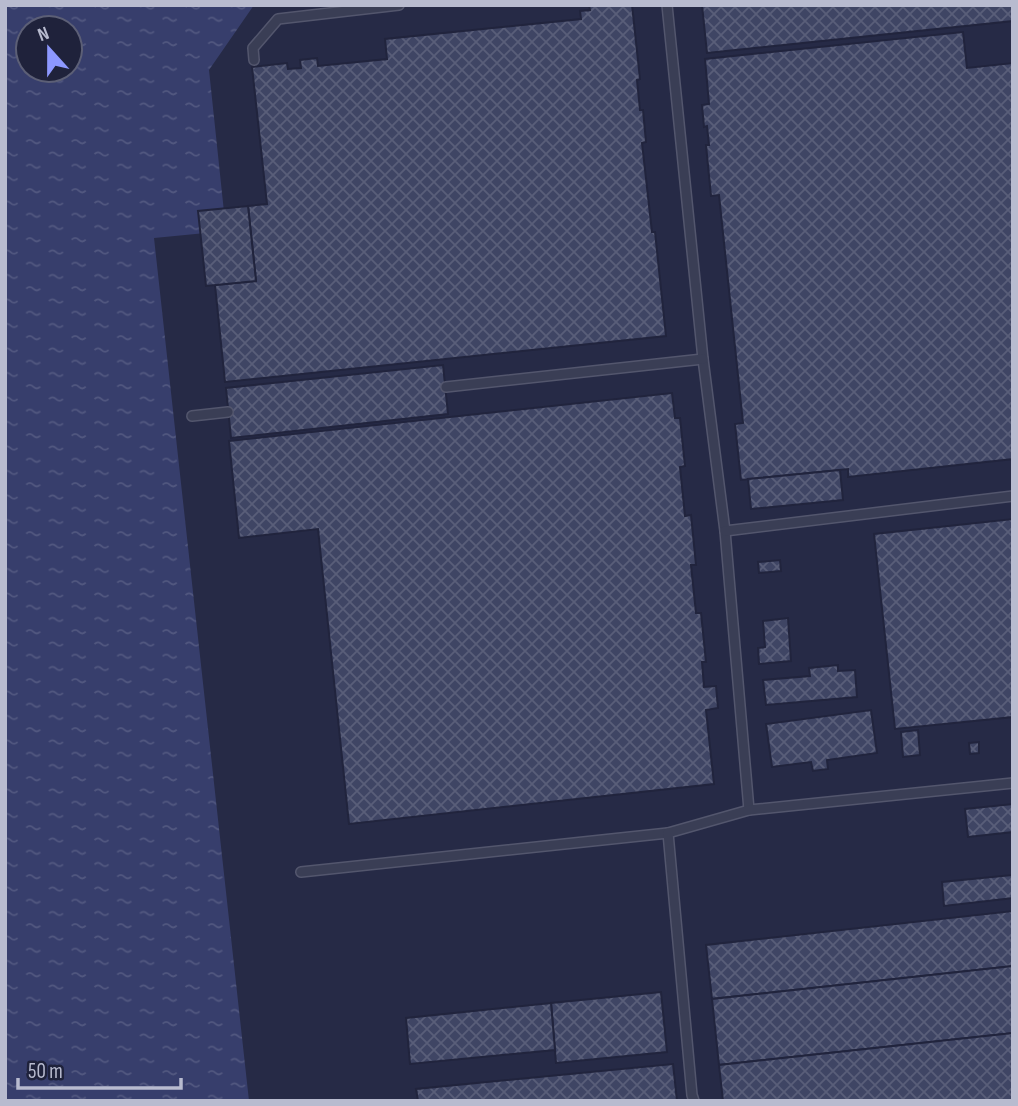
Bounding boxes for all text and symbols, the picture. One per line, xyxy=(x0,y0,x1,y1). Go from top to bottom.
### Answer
north arrow xyxy=(14,14,84,84)
text: N xyxy=(35,22,52,47)
scale bar xyxy=(18,1046,180,1090)
text: 50 m xyxy=(28,1059,63,1084)

